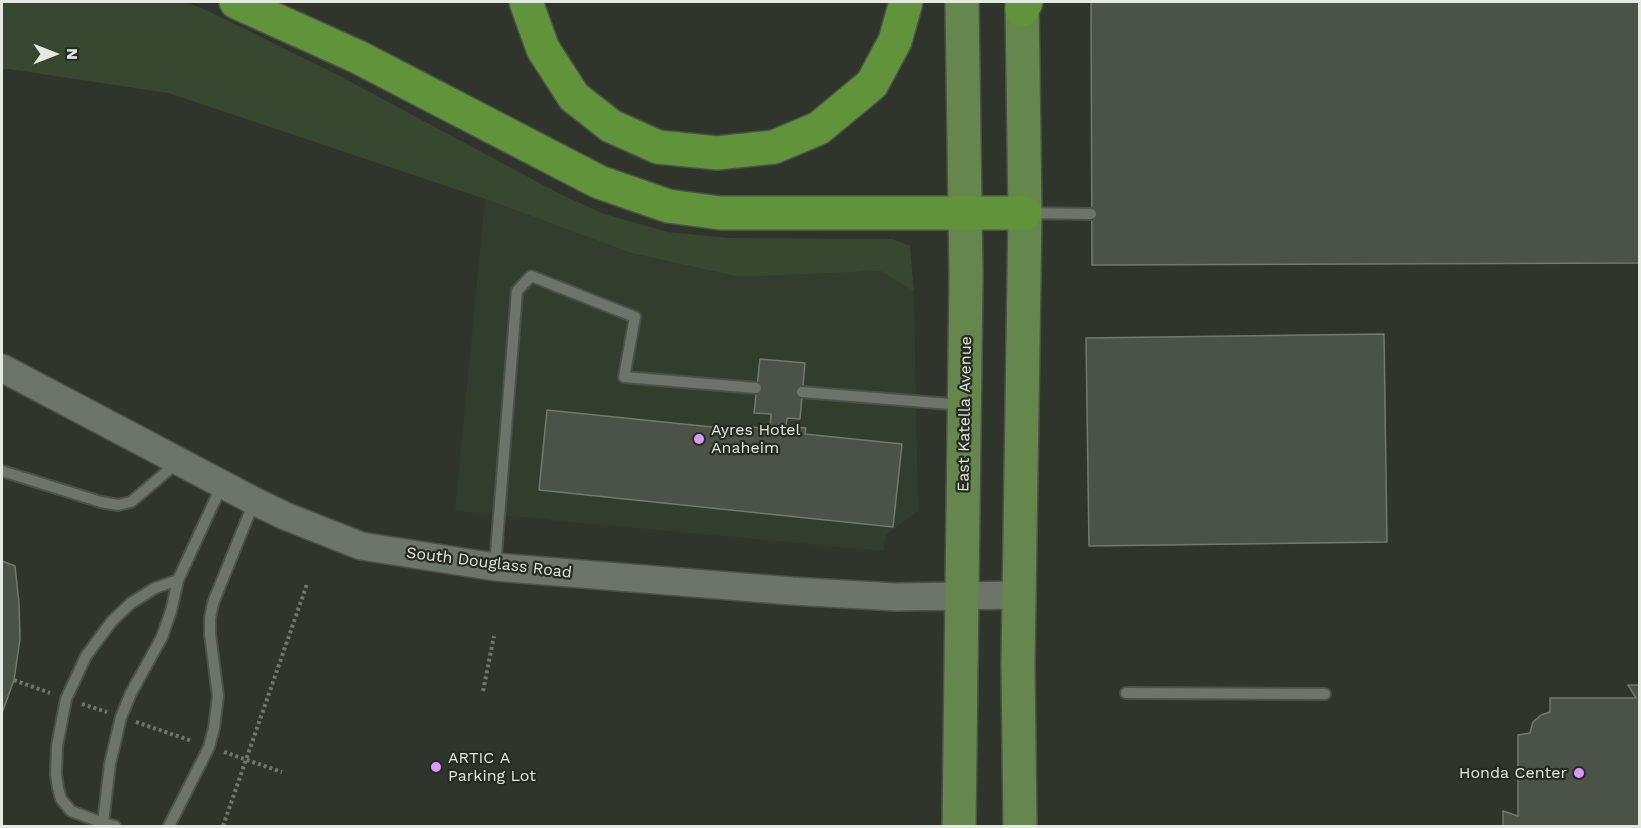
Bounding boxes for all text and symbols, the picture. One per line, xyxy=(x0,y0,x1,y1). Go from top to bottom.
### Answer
north arrow xyxy=(24,24,84,84)
text: N xyxy=(63,48,82,60)
street label: East Katella Avenue xyxy=(954,336,976,492)
place label: Ayres Hotel Anaheim xyxy=(711,420,800,458)
marker: Ayres Hotel Anaheim xyxy=(692,432,706,446)
street label: South Douglass Road xyxy=(405,543,573,583)
place label: ARTIC A Parking Lot xyxy=(448,748,536,786)
marker: ARTIC A Parking Lot xyxy=(429,760,443,774)
place label: Honda Center xyxy=(1459,763,1567,783)
marker: Honda Center xyxy=(1572,766,1586,780)

